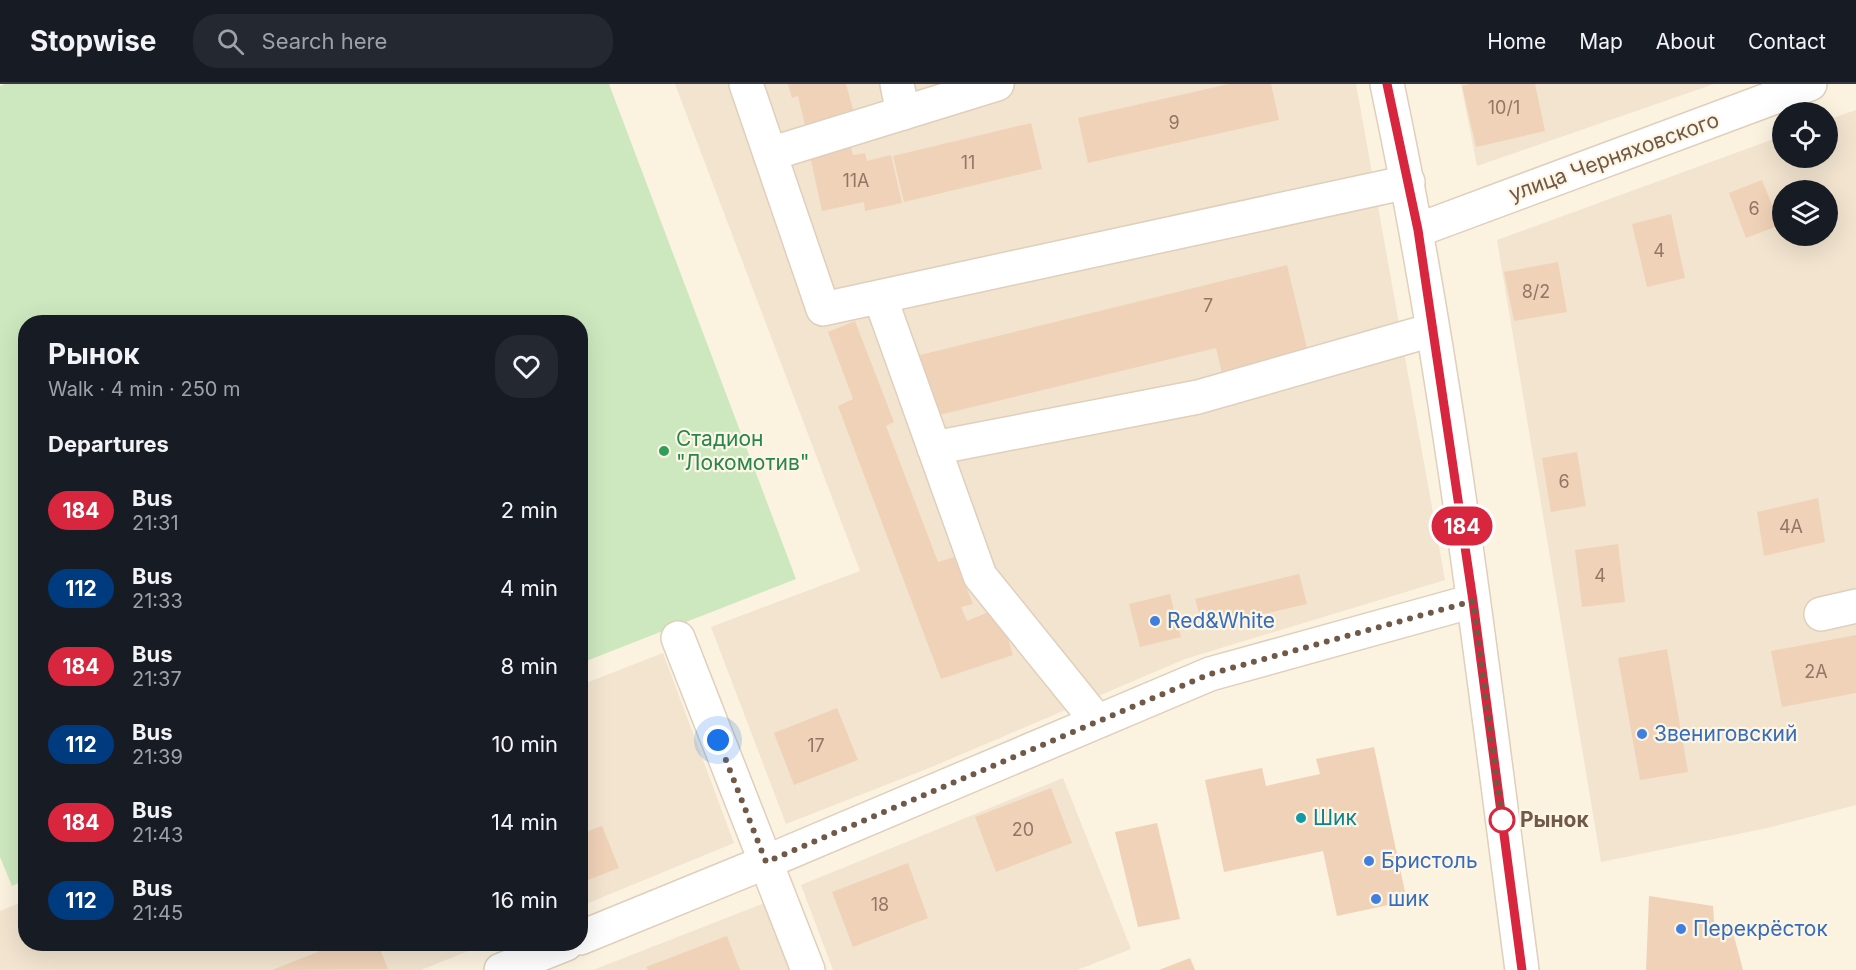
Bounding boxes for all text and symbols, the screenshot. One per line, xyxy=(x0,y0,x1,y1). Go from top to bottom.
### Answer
search box xyxy=(193,14,613,68)
text: Stopwise xyxy=(30,24,157,58)
icon: search xyxy=(214,25,247,58)
text: Search here xyxy=(262,28,387,54)
text: Home xyxy=(1487,29,1546,54)
text: Map xyxy=(1579,29,1623,54)
text: About xyxy=(1656,29,1715,54)
text: Contact xyxy=(1748,29,1826,54)
house number: 10/1 xyxy=(1488,97,1520,118)
map controls xyxy=(1772,102,1838,246)
button: locate xyxy=(1772,102,1838,168)
street label: улица Черняховского xyxy=(1505,107,1722,206)
house number: 9 xyxy=(1168,112,1180,133)
house number: 11 xyxy=(961,152,975,173)
house number: 11А xyxy=(842,170,870,191)
button: layers xyxy=(1772,180,1838,246)
house number: 6 xyxy=(1748,198,1760,219)
house number: 4 xyxy=(1653,240,1665,261)
house number: 8/2 xyxy=(1522,281,1550,302)
house number: 7 xyxy=(1203,295,1213,316)
button: heart xyxy=(495,335,558,398)
text: Рынок xyxy=(48,337,140,371)
text: Walk · 4 min · 250 m xyxy=(48,377,241,401)
place label: Стадион "Локомотив" xyxy=(676,426,810,475)
text: Departures xyxy=(48,431,169,457)
marker: Стадион "Локомотив" xyxy=(657,444,671,458)
house number: 6 xyxy=(1558,471,1570,492)
text: Bus xyxy=(132,485,173,511)
text: 2 min xyxy=(501,497,558,523)
text: 184 xyxy=(63,498,99,523)
line badge: 184 xyxy=(1428,506,1496,546)
text: 21:31 xyxy=(132,511,179,535)
text: 184 xyxy=(1444,514,1480,539)
house number: 4А xyxy=(1779,516,1803,537)
text: Bus xyxy=(132,563,173,589)
house number: 4 xyxy=(1594,565,1606,586)
text: 4 min xyxy=(500,575,558,601)
text: 112 xyxy=(65,576,97,601)
text: 21:33 xyxy=(132,589,183,613)
place label: Red&White xyxy=(1167,608,1275,633)
marker: Red&White xyxy=(1148,614,1162,628)
text: Bus xyxy=(132,641,173,667)
text: 8 min xyxy=(501,653,558,679)
text: 184 xyxy=(63,654,99,679)
house number: 2А xyxy=(1804,661,1828,682)
text: 21:37 xyxy=(132,667,182,691)
text: Bus xyxy=(132,719,173,745)
place label: Звениговский xyxy=(1654,721,1797,746)
your location xyxy=(703,725,733,755)
marker: Звениговский xyxy=(1635,727,1649,741)
text: 10 min xyxy=(491,731,558,757)
text: 112 xyxy=(65,732,97,757)
house number: 17 xyxy=(807,735,825,756)
text: 21:39 xyxy=(132,745,183,769)
text: Bus xyxy=(132,797,173,823)
place label: Шик xyxy=(1313,805,1358,830)
marker: Рынок xyxy=(1489,807,1515,833)
place label: Рынок xyxy=(1520,807,1589,832)
text: 14 min xyxy=(491,809,558,835)
text: 184 xyxy=(63,810,99,835)
marker: Шик xyxy=(1294,811,1308,825)
house number: 20 xyxy=(1012,819,1034,840)
text: 21:43 xyxy=(132,823,183,847)
place label: Бристоль xyxy=(1381,848,1478,873)
marker: Бристоль xyxy=(1362,854,1376,868)
text: Bus xyxy=(132,875,173,901)
place label: шик xyxy=(1388,886,1430,911)
text: 16 min xyxy=(492,887,558,913)
text: 112 xyxy=(65,888,97,913)
marker: шик xyxy=(1369,892,1383,906)
house number: 18 xyxy=(871,894,889,915)
text: 21:45 xyxy=(132,901,183,925)
place label: Перекрёсток xyxy=(1693,916,1828,941)
marker: Перекрёсток xyxy=(1674,922,1688,936)

